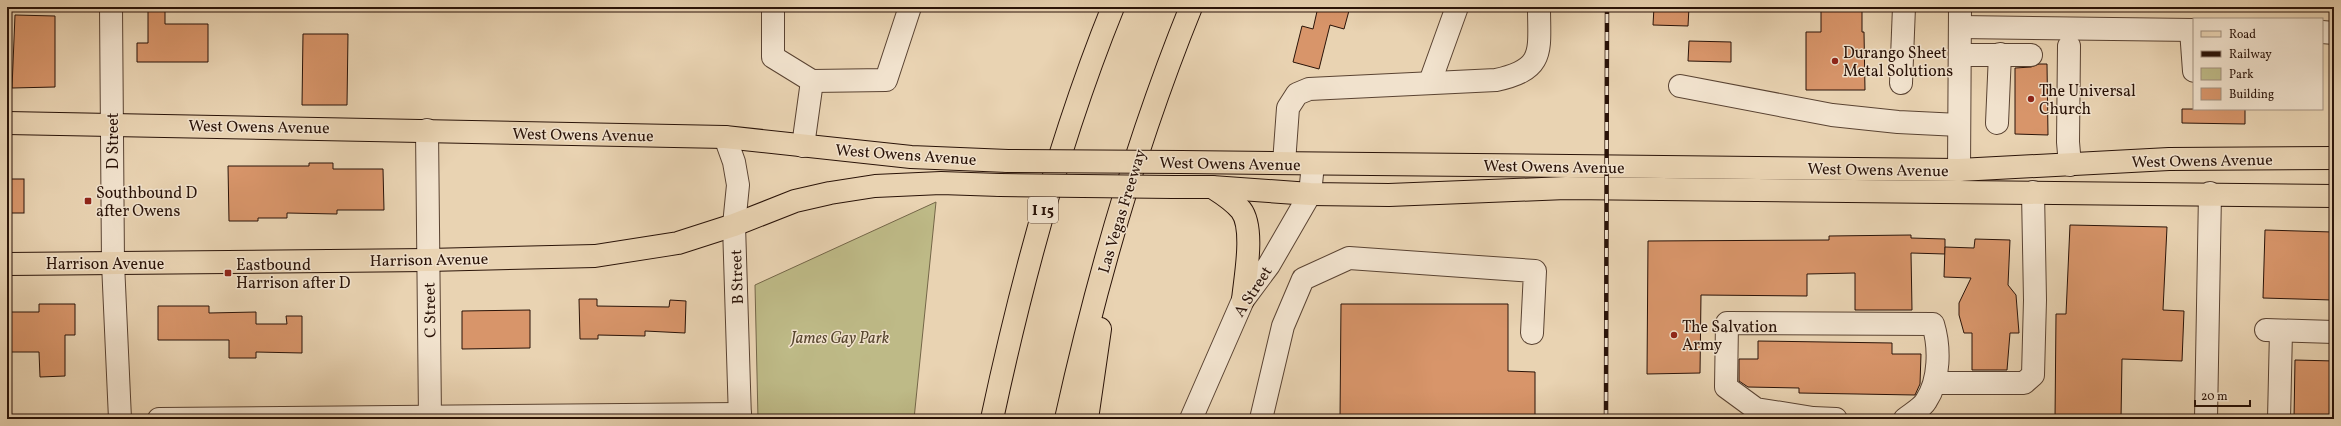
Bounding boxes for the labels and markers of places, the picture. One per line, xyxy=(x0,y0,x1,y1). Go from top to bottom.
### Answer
place label: Durango Sheet Metal Solutions xyxy=(1843,43,1953,83)
marker: Durango Sheet Metal Solutions xyxy=(1830,56,1840,66)
place label: The Universal Church xyxy=(2039,81,2136,121)
marker: The Universal Church xyxy=(2026,94,2036,104)
place label: Southbound D after Owens xyxy=(96,183,198,223)
marker: Southbound D after Owens xyxy=(83,196,93,206)
place label: Eastbound Harrison after D xyxy=(236,255,351,295)
marker: Eastbound Harrison after D xyxy=(223,268,233,278)
place label: The Salvation Army xyxy=(1682,317,1778,357)
marker: The Salvation Army xyxy=(1669,330,1679,340)

